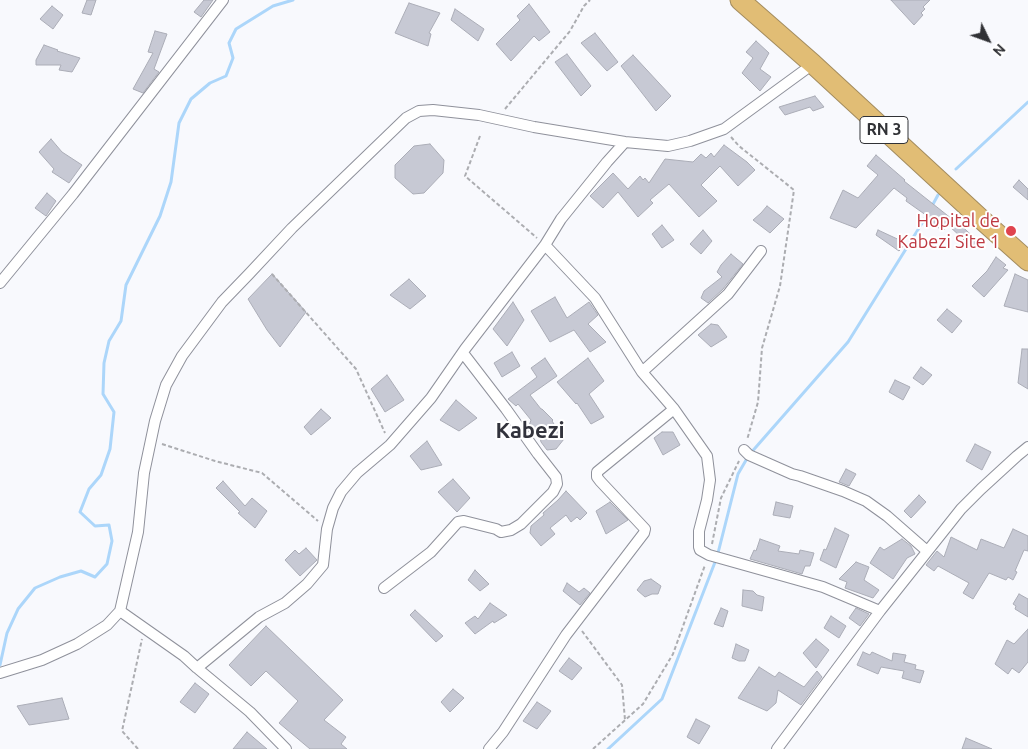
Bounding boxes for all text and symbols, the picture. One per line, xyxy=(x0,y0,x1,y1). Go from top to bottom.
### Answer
north arrow xyxy=(963,15,1013,65)
text: N xyxy=(990,41,1009,59)
road number: RN 3 xyxy=(860,116,908,144)
place label: Hopital de Kabezi Site 1 xyxy=(898,210,1000,252)
marker: Hopital de Kabezi Site 1 xyxy=(1004,224,1018,238)
district label: Kabezi xyxy=(495,418,565,444)

